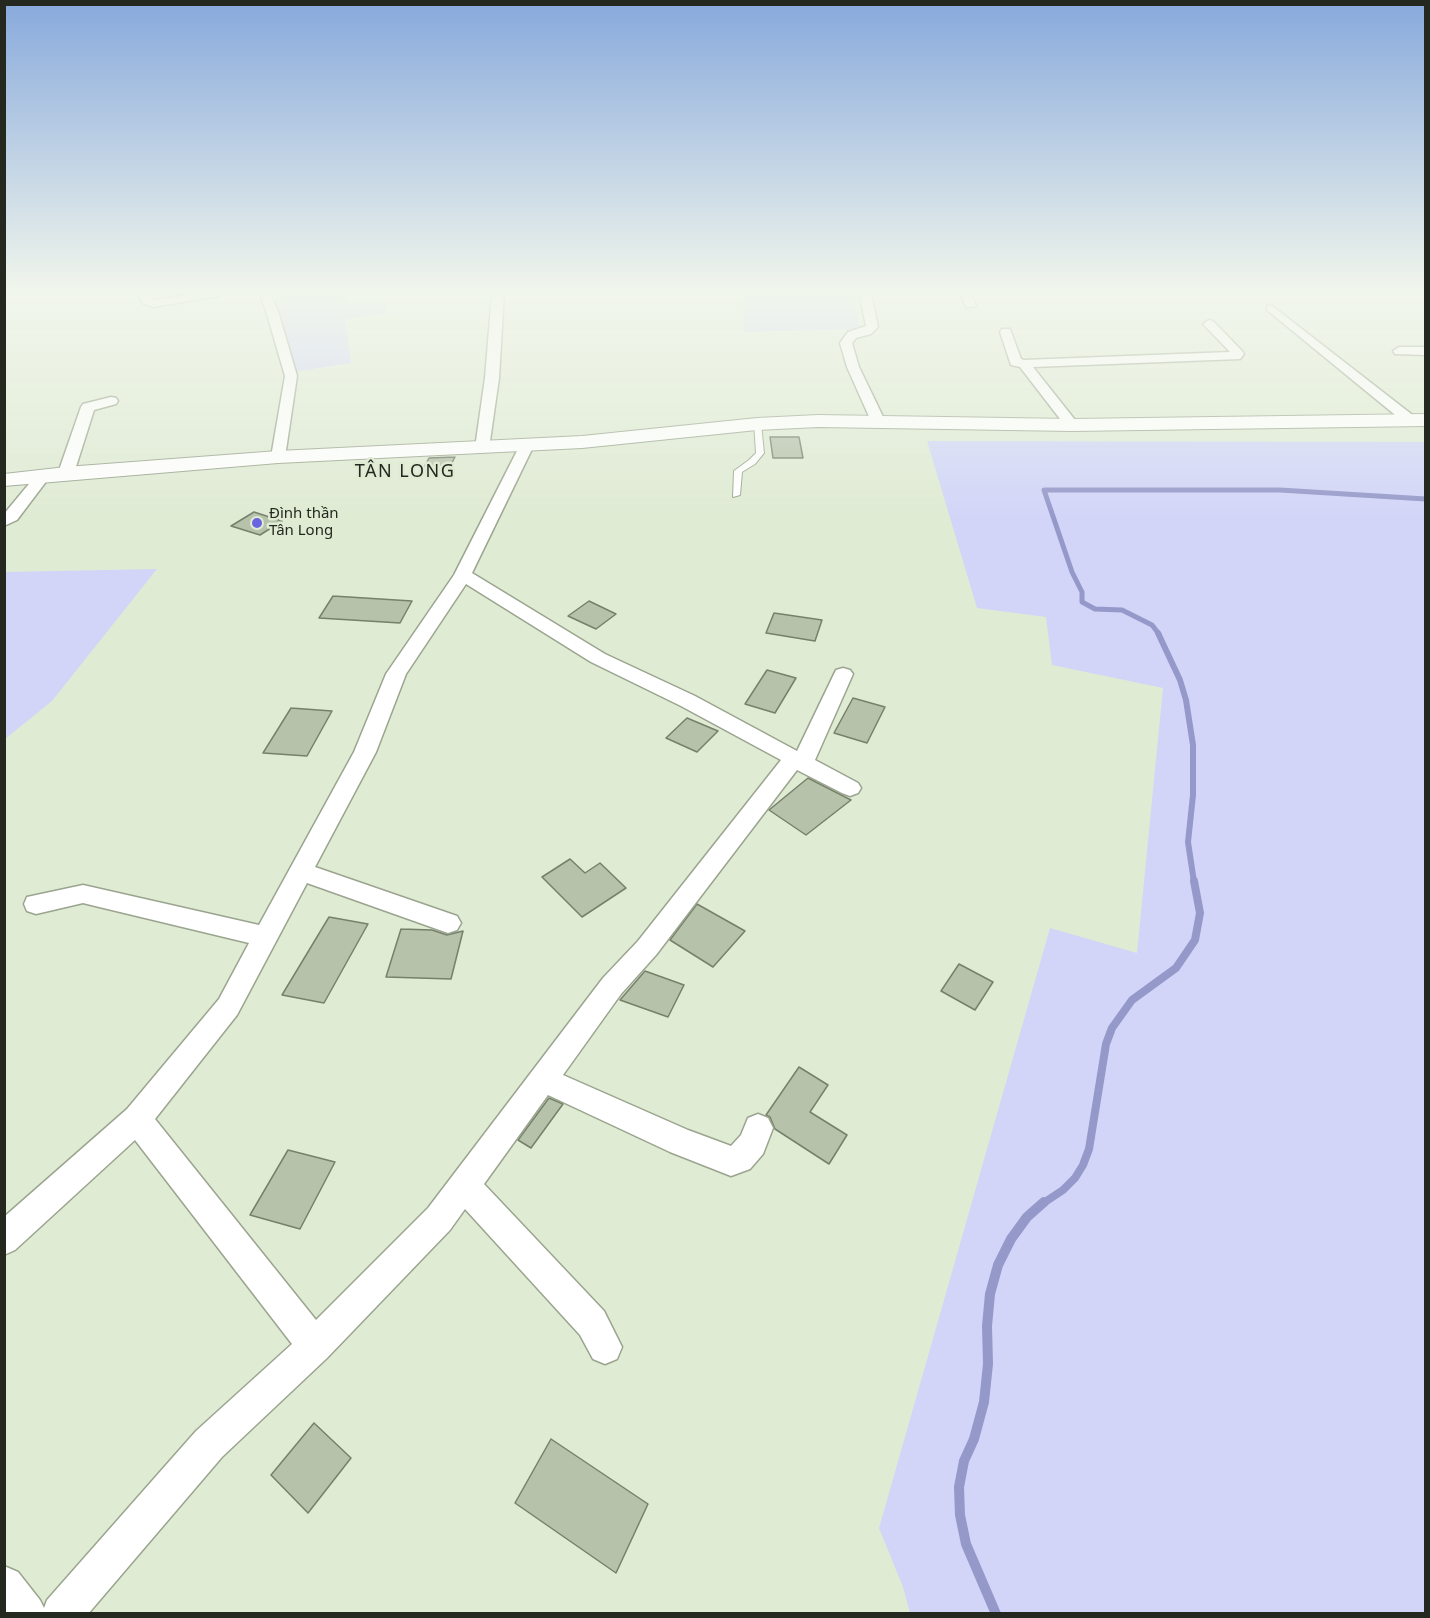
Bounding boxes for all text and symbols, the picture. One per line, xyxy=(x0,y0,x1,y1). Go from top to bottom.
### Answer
district label: TÂN LONG xyxy=(355,461,455,483)
place label: Đình thần Tân Long xyxy=(269,505,339,540)
marker: Đình thần Tân Long xyxy=(250,516,264,530)

